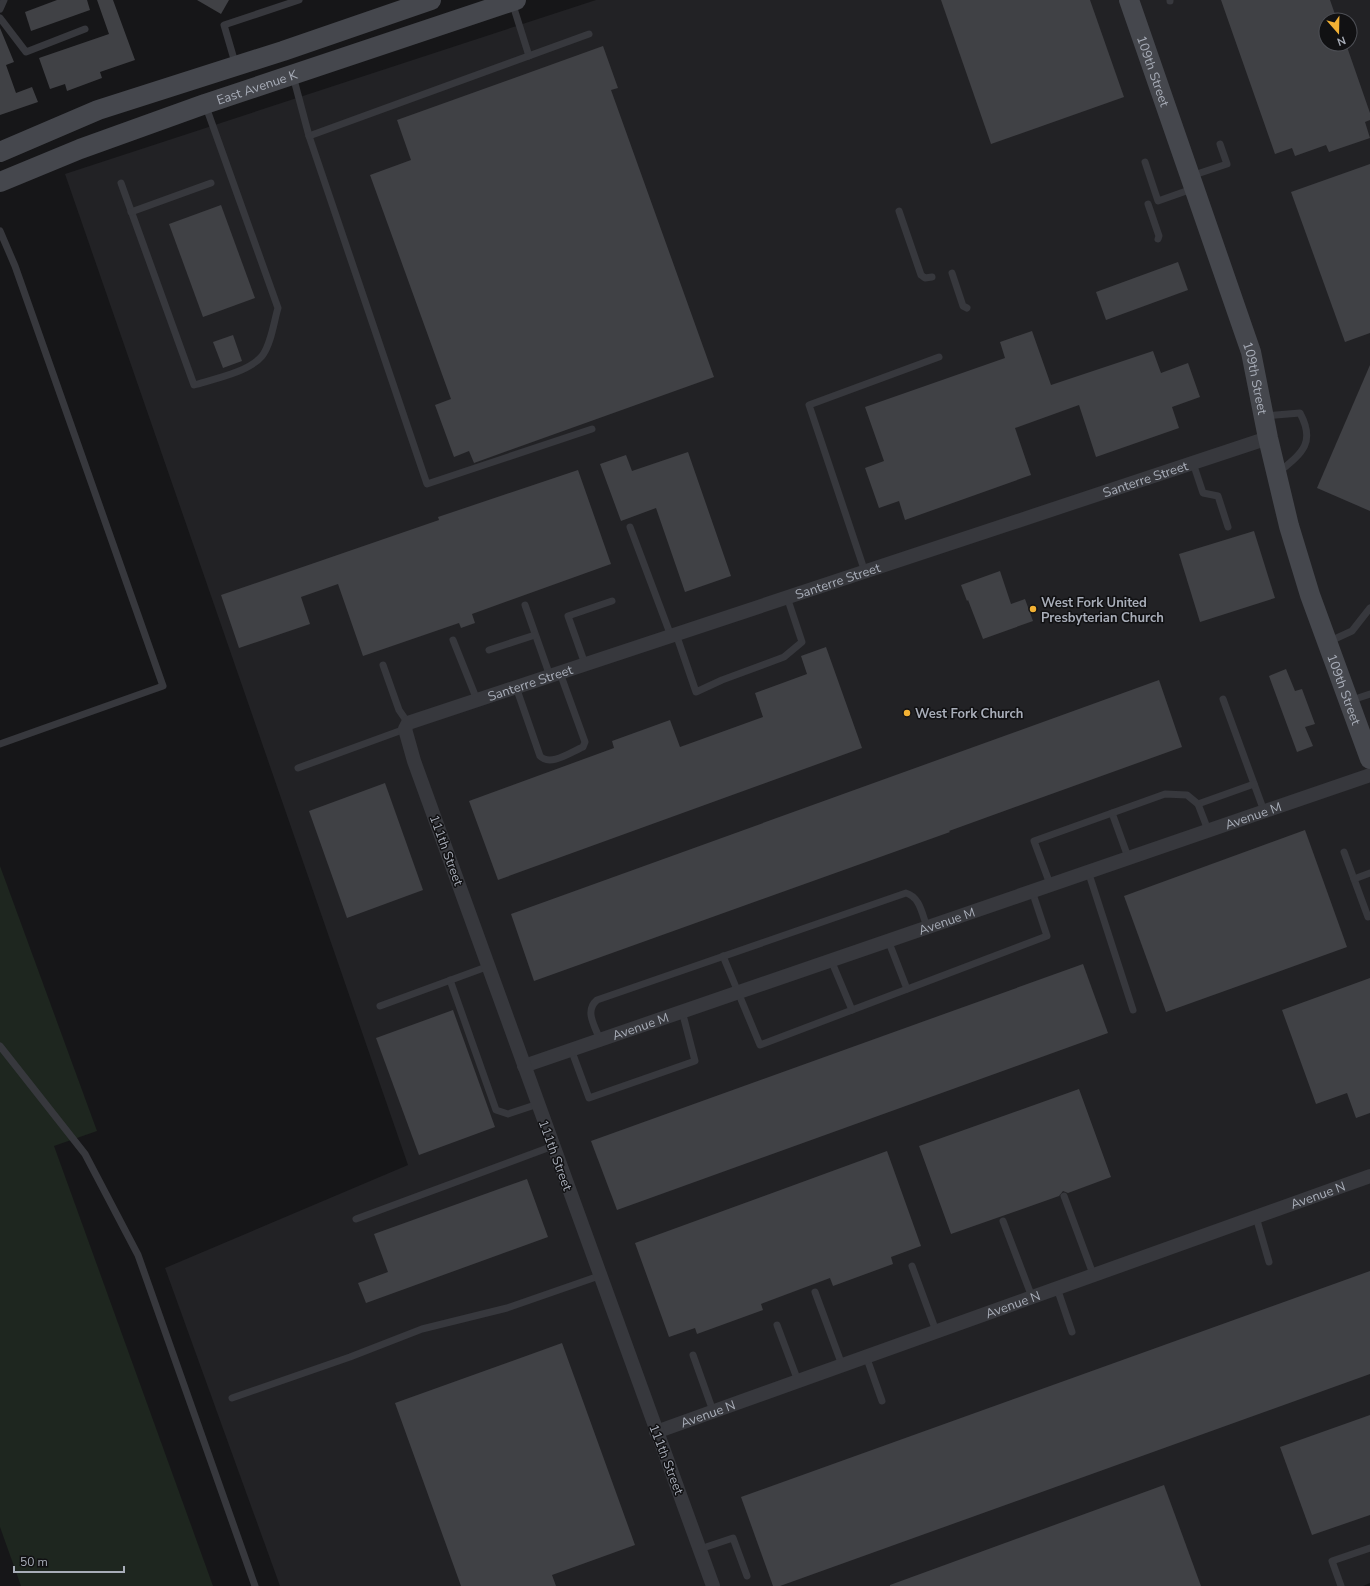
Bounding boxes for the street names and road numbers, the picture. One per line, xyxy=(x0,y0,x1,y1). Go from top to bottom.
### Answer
street label: 109th Street xyxy=(1132,33,1173,110)
street label: East Avenue K xyxy=(214,65,301,110)
street label: 109th Street xyxy=(1238,339,1271,417)
street label: Santerre Street xyxy=(1100,457,1191,502)
street label: Santerre Street xyxy=(793,559,883,604)
street label: 109th Street xyxy=(1322,651,1365,728)
street label: Santerre Street xyxy=(485,661,576,706)
street label: Avenue M xyxy=(1223,798,1284,834)
street label: 111th Street xyxy=(425,812,467,889)
street label: Avenue M xyxy=(916,903,978,940)
street label: Avenue M xyxy=(610,1009,671,1045)
street label: 111th Street xyxy=(534,1117,576,1194)
street label: Avenue N xyxy=(1288,1178,1348,1214)
street label: Avenue N xyxy=(983,1287,1043,1323)
street label: Avenue N xyxy=(678,1396,738,1433)
street label: 111th Street xyxy=(644,1422,688,1498)

